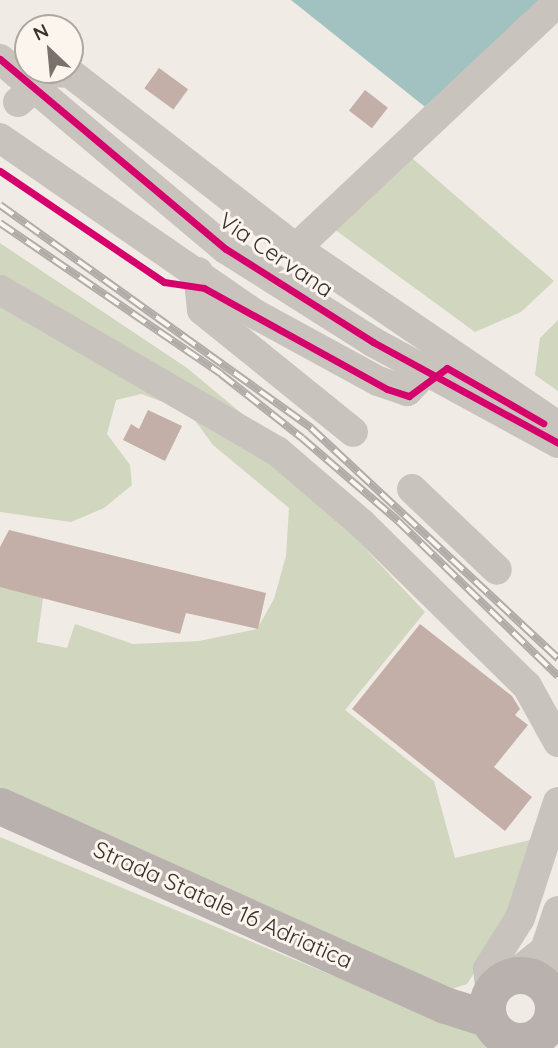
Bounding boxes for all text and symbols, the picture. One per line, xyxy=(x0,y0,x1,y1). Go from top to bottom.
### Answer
north arrow xyxy=(14,14,84,84)
text: N xyxy=(29,18,52,46)
street label: Via Cervana xyxy=(214,207,338,303)
street label: Strada Statale 16 Adriatica xyxy=(89,835,357,975)

